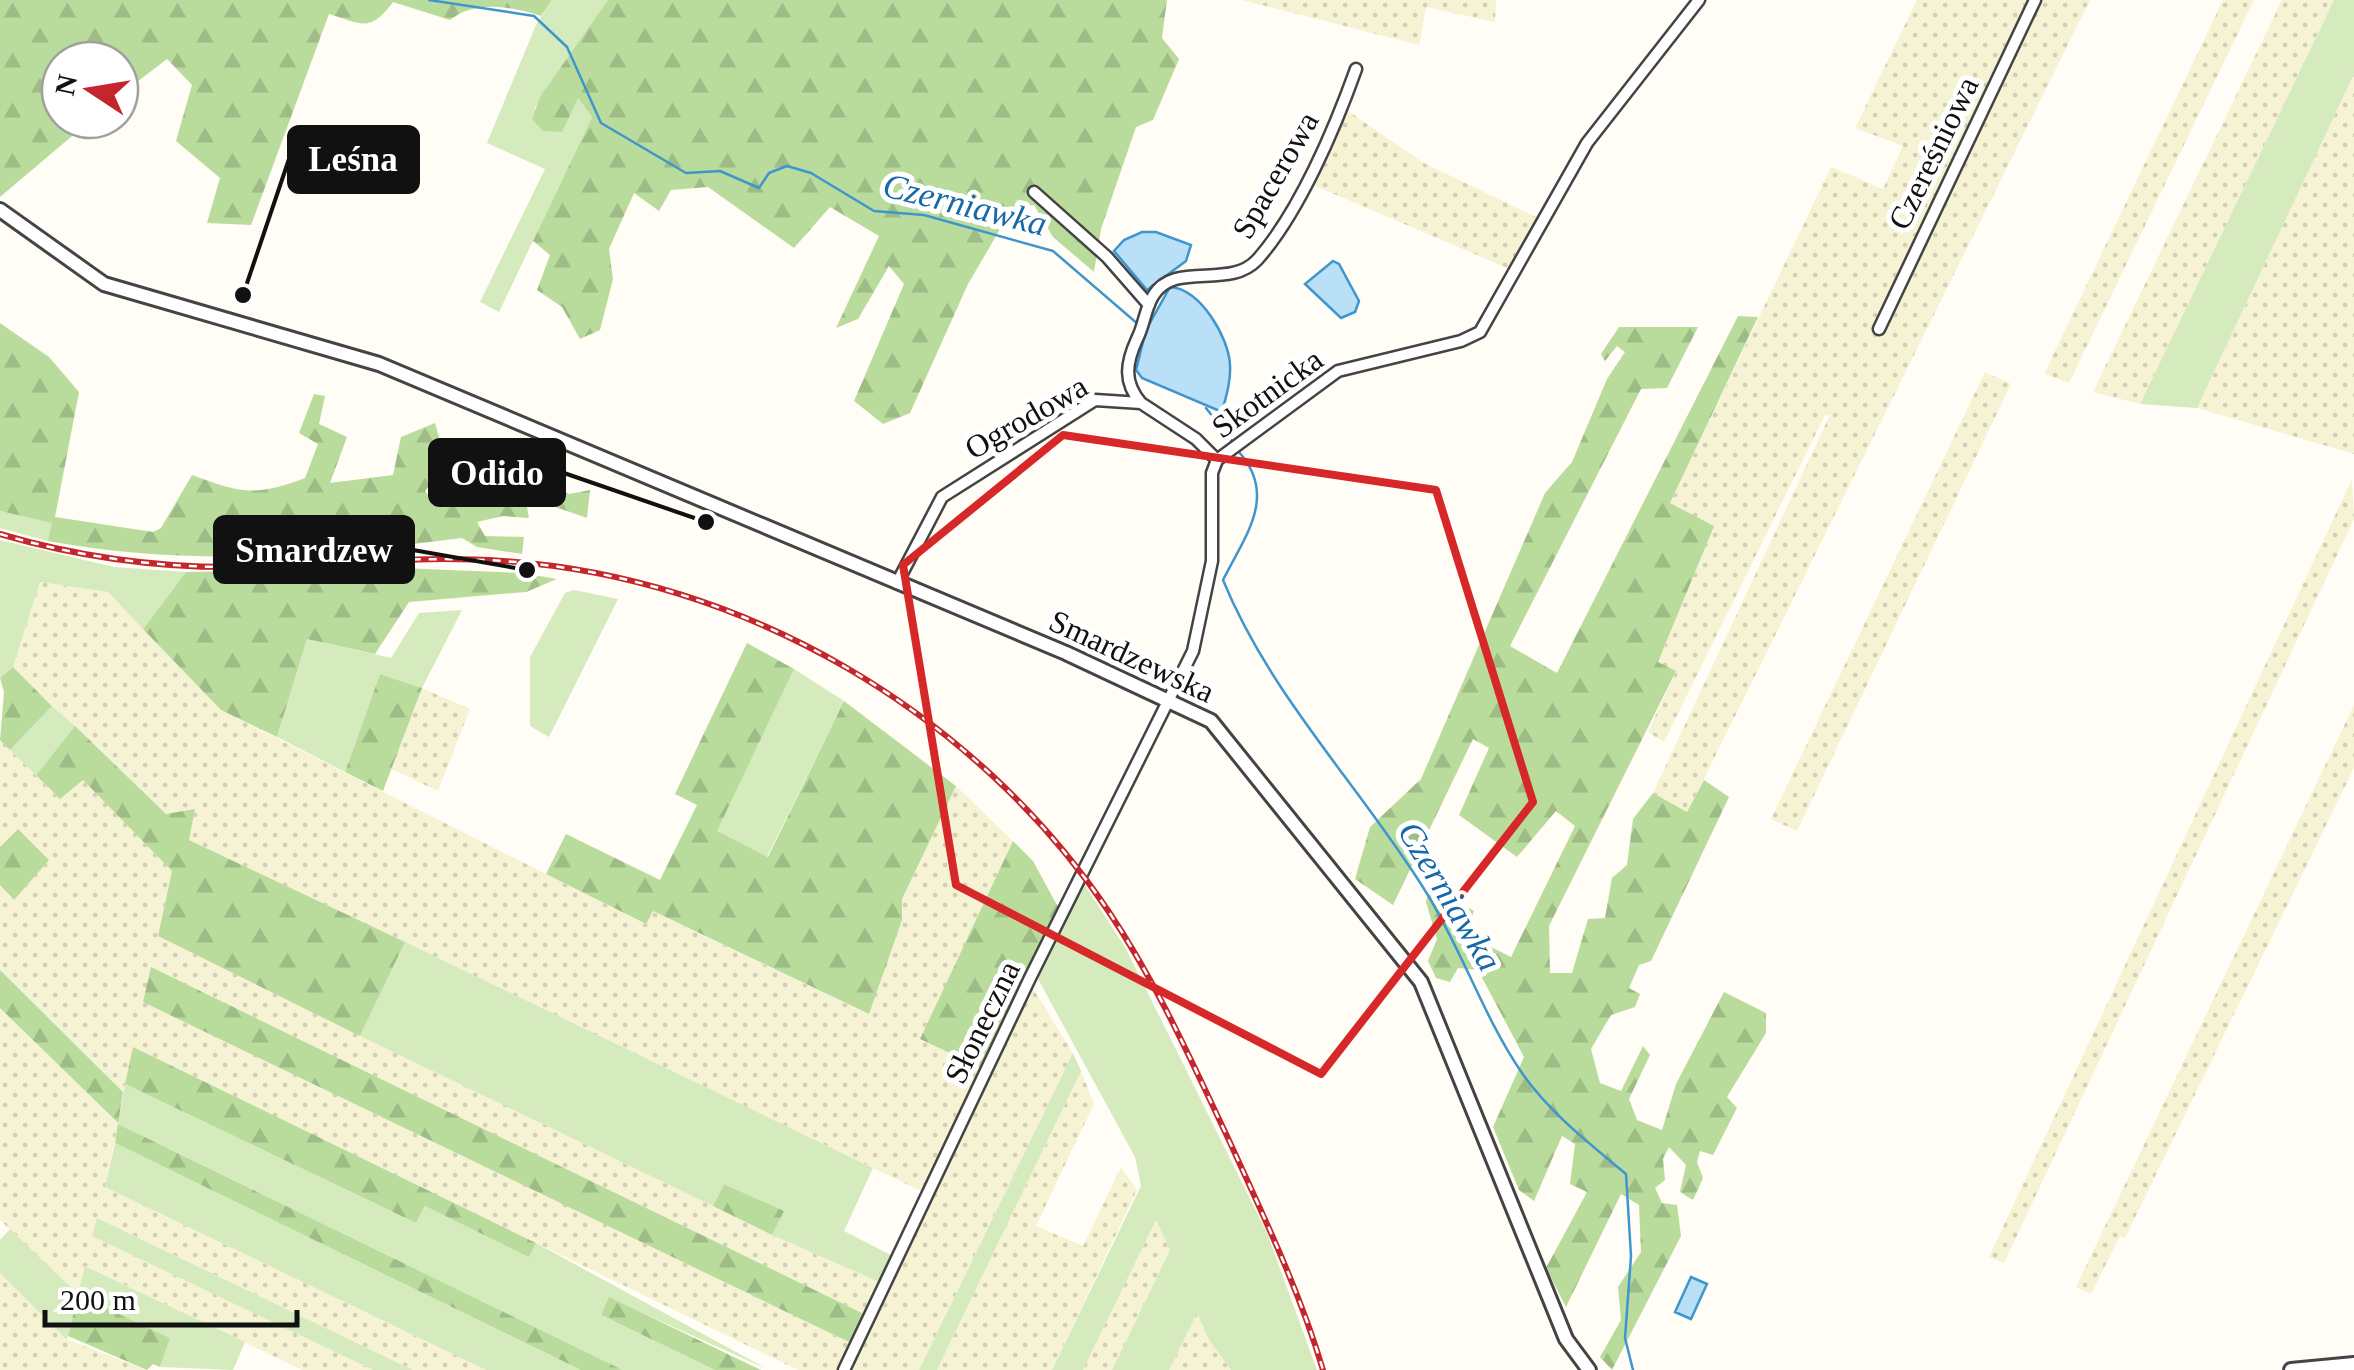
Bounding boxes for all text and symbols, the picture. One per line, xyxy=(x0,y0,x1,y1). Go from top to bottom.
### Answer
north arrow xyxy=(40,40,140,140)
street label: Czereśniowa xyxy=(1881,71,1985,235)
text: N xyxy=(49,72,83,98)
street label: Spacerowa xyxy=(1224,105,1326,245)
callout: Leśna xyxy=(289,127,418,192)
text: Leśna xyxy=(308,140,398,179)
water label: Czerniawka xyxy=(879,165,1051,244)
street label: Skotnicka xyxy=(1205,341,1329,445)
street label: Ogrodowa xyxy=(959,368,1093,466)
callout: Odido xyxy=(430,440,564,505)
text: Odido xyxy=(450,454,544,493)
callout: Smardzew xyxy=(215,517,413,582)
text: Smardzew xyxy=(235,531,393,570)
street label: Smardzewska xyxy=(1044,602,1220,710)
water label: Czerniawka xyxy=(1390,815,1509,978)
street label: Słoneczna xyxy=(937,955,1027,1089)
scale bar xyxy=(45,1265,298,1327)
text: 200 m xyxy=(60,1283,136,1316)

